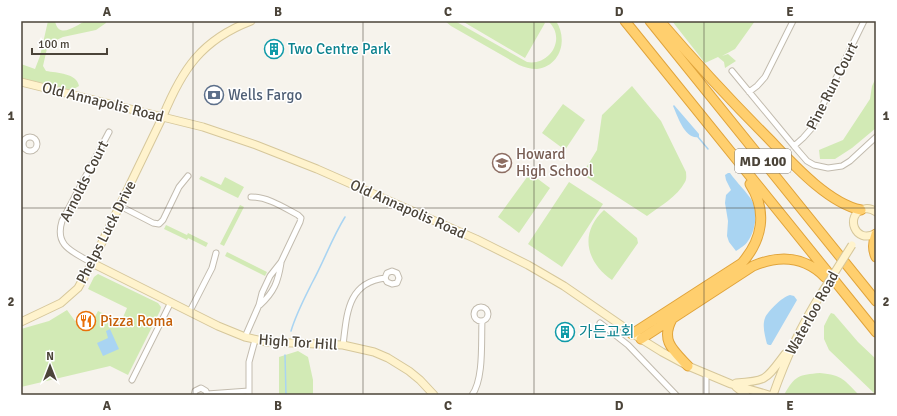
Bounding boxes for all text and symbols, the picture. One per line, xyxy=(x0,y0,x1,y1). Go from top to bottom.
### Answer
text: A xyxy=(103,4,112,20)
text: B xyxy=(274,4,282,20)
text: C xyxy=(444,4,452,20)
text: D xyxy=(615,4,624,20)
text: E xyxy=(786,4,794,20)
scale bar xyxy=(32,30,107,56)
text: 100 m xyxy=(38,37,70,52)
building icon: Two Centre Park xyxy=(263,38,285,60)
street label: Pine Run Court xyxy=(802,39,862,133)
place label: Two Centre Park xyxy=(288,40,391,58)
street label: Old Annapolis Road xyxy=(40,78,166,126)
bank icon: Wells Fargo xyxy=(203,84,225,106)
place label: Wells Fargo xyxy=(228,86,302,104)
text: 1 xyxy=(7,108,15,124)
text: 1 xyxy=(882,108,890,124)
street label: Arnolds Court xyxy=(56,137,112,225)
place label: Howard High School xyxy=(516,145,593,180)
road number: MD 100 xyxy=(735,149,791,173)
school or university icon: Howard High School xyxy=(491,152,513,174)
street label: Old Annapolis Road xyxy=(347,175,469,243)
street label: Phelps Luck Drive xyxy=(72,177,140,287)
street label: Waterloo Road xyxy=(782,268,842,358)
text: 2 xyxy=(7,294,15,310)
text: 2 xyxy=(882,294,890,310)
restaurant icon: Pizza Roma xyxy=(75,310,97,332)
place label: Pizza Roma xyxy=(100,312,173,330)
building icon: 가든교회 xyxy=(554,321,576,343)
place label: 가든교회 xyxy=(579,323,634,341)
street label: High Tor Hill xyxy=(258,330,338,354)
north arrow xyxy=(30,346,70,386)
text: N xyxy=(46,350,54,363)
text: A xyxy=(103,398,112,414)
text: B xyxy=(274,398,282,414)
text: C xyxy=(444,398,452,414)
text: D xyxy=(615,398,624,414)
text: E xyxy=(786,398,794,414)

